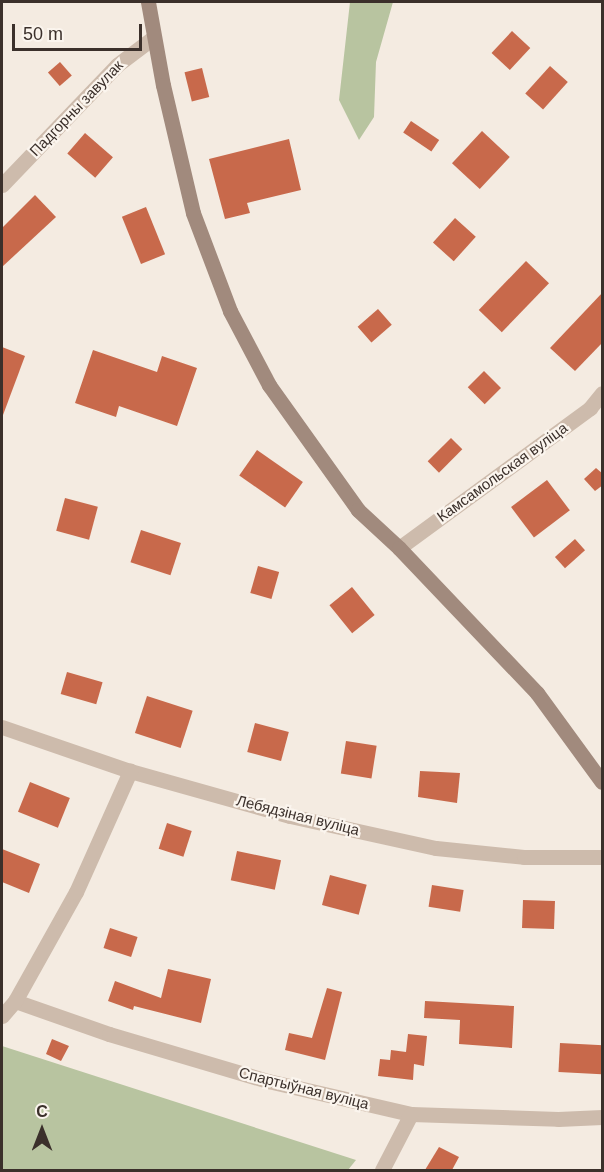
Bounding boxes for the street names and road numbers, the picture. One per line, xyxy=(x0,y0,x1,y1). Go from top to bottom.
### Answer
street label: Падгорны завулак xyxy=(26,56,126,160)
street label: Камсамольская вуліца xyxy=(433,419,571,525)
street label: Лебядзіная вуліца xyxy=(235,791,361,839)
street label: Спартыўная вуліца xyxy=(237,1063,371,1113)

